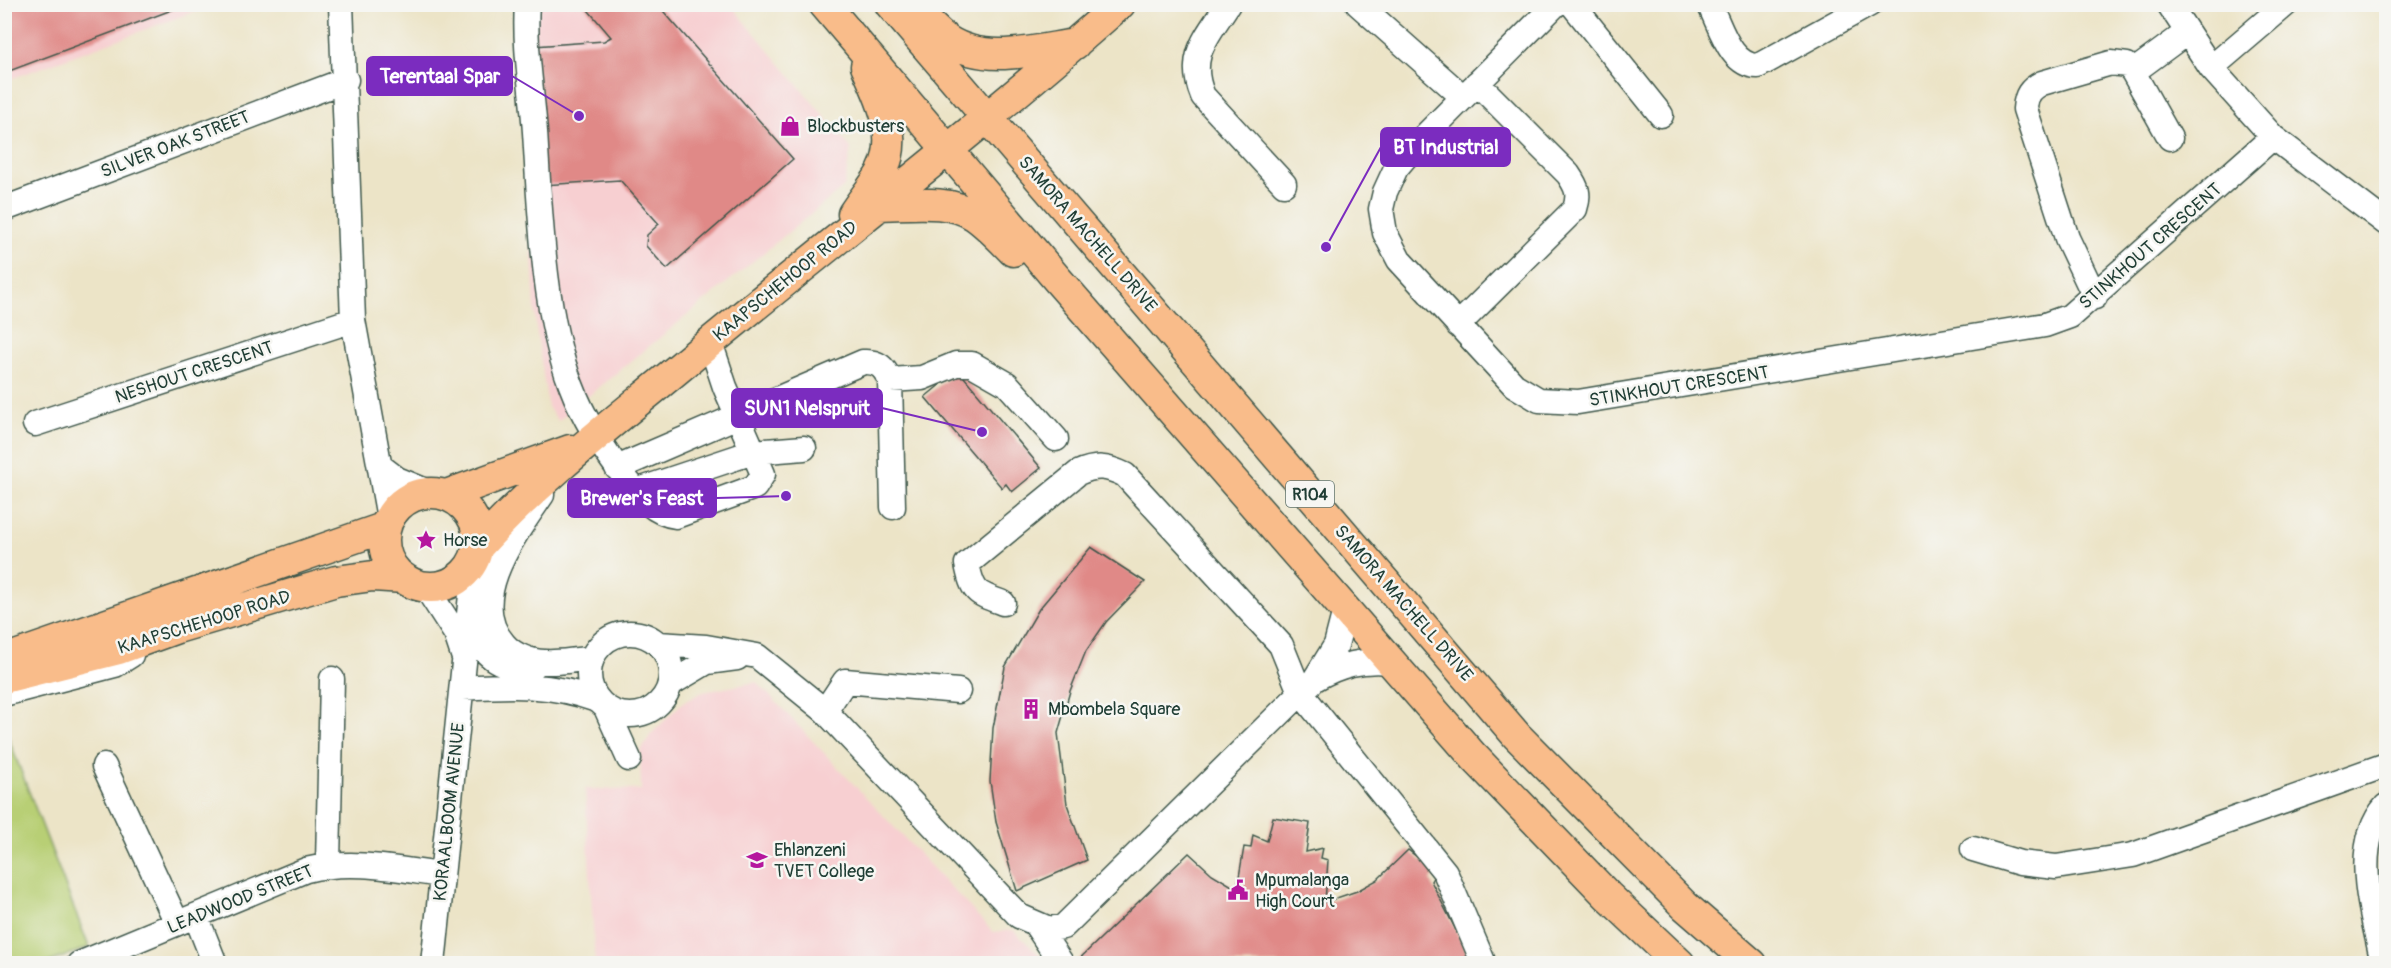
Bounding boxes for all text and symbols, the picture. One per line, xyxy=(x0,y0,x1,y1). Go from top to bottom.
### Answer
callout: Terentaal Spar xyxy=(367,57,512,95)
text: Terentaal Spar xyxy=(379,64,501,89)
street label: SILVER OAK STREET xyxy=(97,105,253,183)
shop icon: Blockbusters xyxy=(778,114,802,138)
place label: Blockbusters xyxy=(807,115,904,138)
callout: BT Industrial xyxy=(1381,128,1510,166)
text: BT Industrial xyxy=(1393,135,1499,160)
street label: SAMORA MACHELL DRIVE xyxy=(1013,151,1162,317)
street label: STINKHOUT CRESCENT xyxy=(2074,178,2226,315)
street label: KAAPSCHEHOOP ROAD xyxy=(708,216,862,347)
street label: NESHOUT CRESCENT xyxy=(112,336,276,409)
street label: STINKHOUT CRESCENT xyxy=(1588,361,1771,412)
callout: SUN1 Nelspruit xyxy=(732,389,882,427)
text: SUN1 Nelspruit xyxy=(744,396,871,421)
callout: Brewer's Feast xyxy=(568,479,716,517)
road number: R104 xyxy=(1286,481,1334,507)
text: Brewer's Feast xyxy=(580,486,705,511)
street label: SAMORA MACHELL DRIVE xyxy=(1329,520,1478,686)
place icon: Horse xyxy=(414,528,438,552)
place label: Horse xyxy=(443,529,488,552)
street label: KAAPSCHEHOOP ROAD xyxy=(115,585,293,660)
building icon: Mbombela Square xyxy=(1019,697,1043,721)
place label: Mbombela Square xyxy=(1048,698,1181,721)
street label: KORAALBOOM AVENUE xyxy=(429,722,470,902)
place label: Ehlanzeni TVET College xyxy=(774,839,874,883)
school or university icon: Ehlanzeni TVET College xyxy=(745,848,769,872)
street label: LEADWOOD STREET xyxy=(164,860,317,939)
place label: Mpumalanga High Court xyxy=(1255,869,1349,913)
public building icon: Mpumalanga High Court xyxy=(1226,878,1250,902)

